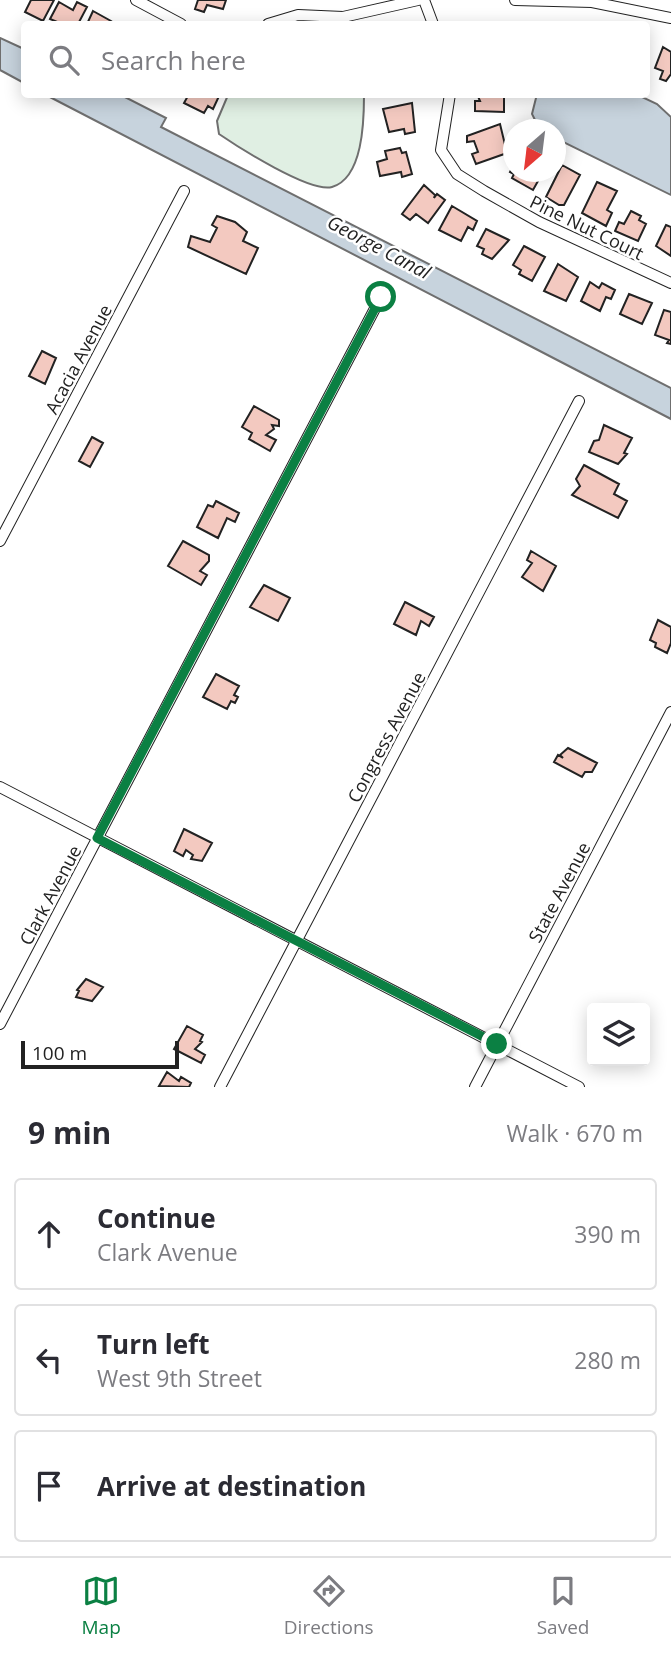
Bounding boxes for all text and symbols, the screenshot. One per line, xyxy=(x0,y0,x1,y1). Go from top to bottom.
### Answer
search box xyxy=(21,21,650,98)
icon: search xyxy=(45,41,83,79)
text: Search here xyxy=(101,42,246,78)
north arrow xyxy=(503,119,566,182)
street label: Pine Nut Court xyxy=(526,189,648,265)
water label: George Canal xyxy=(323,209,436,286)
route start xyxy=(365,281,396,312)
street label: Acacia Avenue xyxy=(39,300,117,418)
street label: Congress Avenue xyxy=(341,667,431,807)
street label: State Avenue xyxy=(523,838,595,946)
street label: Clark Avenue xyxy=(14,841,86,949)
map controls xyxy=(587,1003,650,1066)
button: layers xyxy=(587,1003,650,1066)
route end xyxy=(481,1028,512,1059)
scale bar xyxy=(21,1038,178,1070)
text: 100 m xyxy=(32,1040,87,1066)
text: 9 min xyxy=(28,1112,111,1153)
text: Walk · 670 m xyxy=(506,1117,643,1149)
text: Continue xyxy=(97,1200,216,1236)
icon: ahead xyxy=(30,1215,68,1253)
text: 390 m xyxy=(574,1218,641,1250)
text: Clark Avenue xyxy=(97,1236,238,1268)
text: Turn left xyxy=(97,1326,209,1362)
icon: left xyxy=(30,1341,68,1379)
text: 280 m xyxy=(574,1344,641,1376)
text: West 9th Street xyxy=(97,1362,262,1394)
icon: arrive xyxy=(30,1467,68,1505)
text: Arrive at destination xyxy=(97,1468,366,1504)
tab: Map xyxy=(82,1572,121,1640)
tab: Directions xyxy=(284,1572,374,1640)
tab: Saved xyxy=(537,1572,589,1640)

